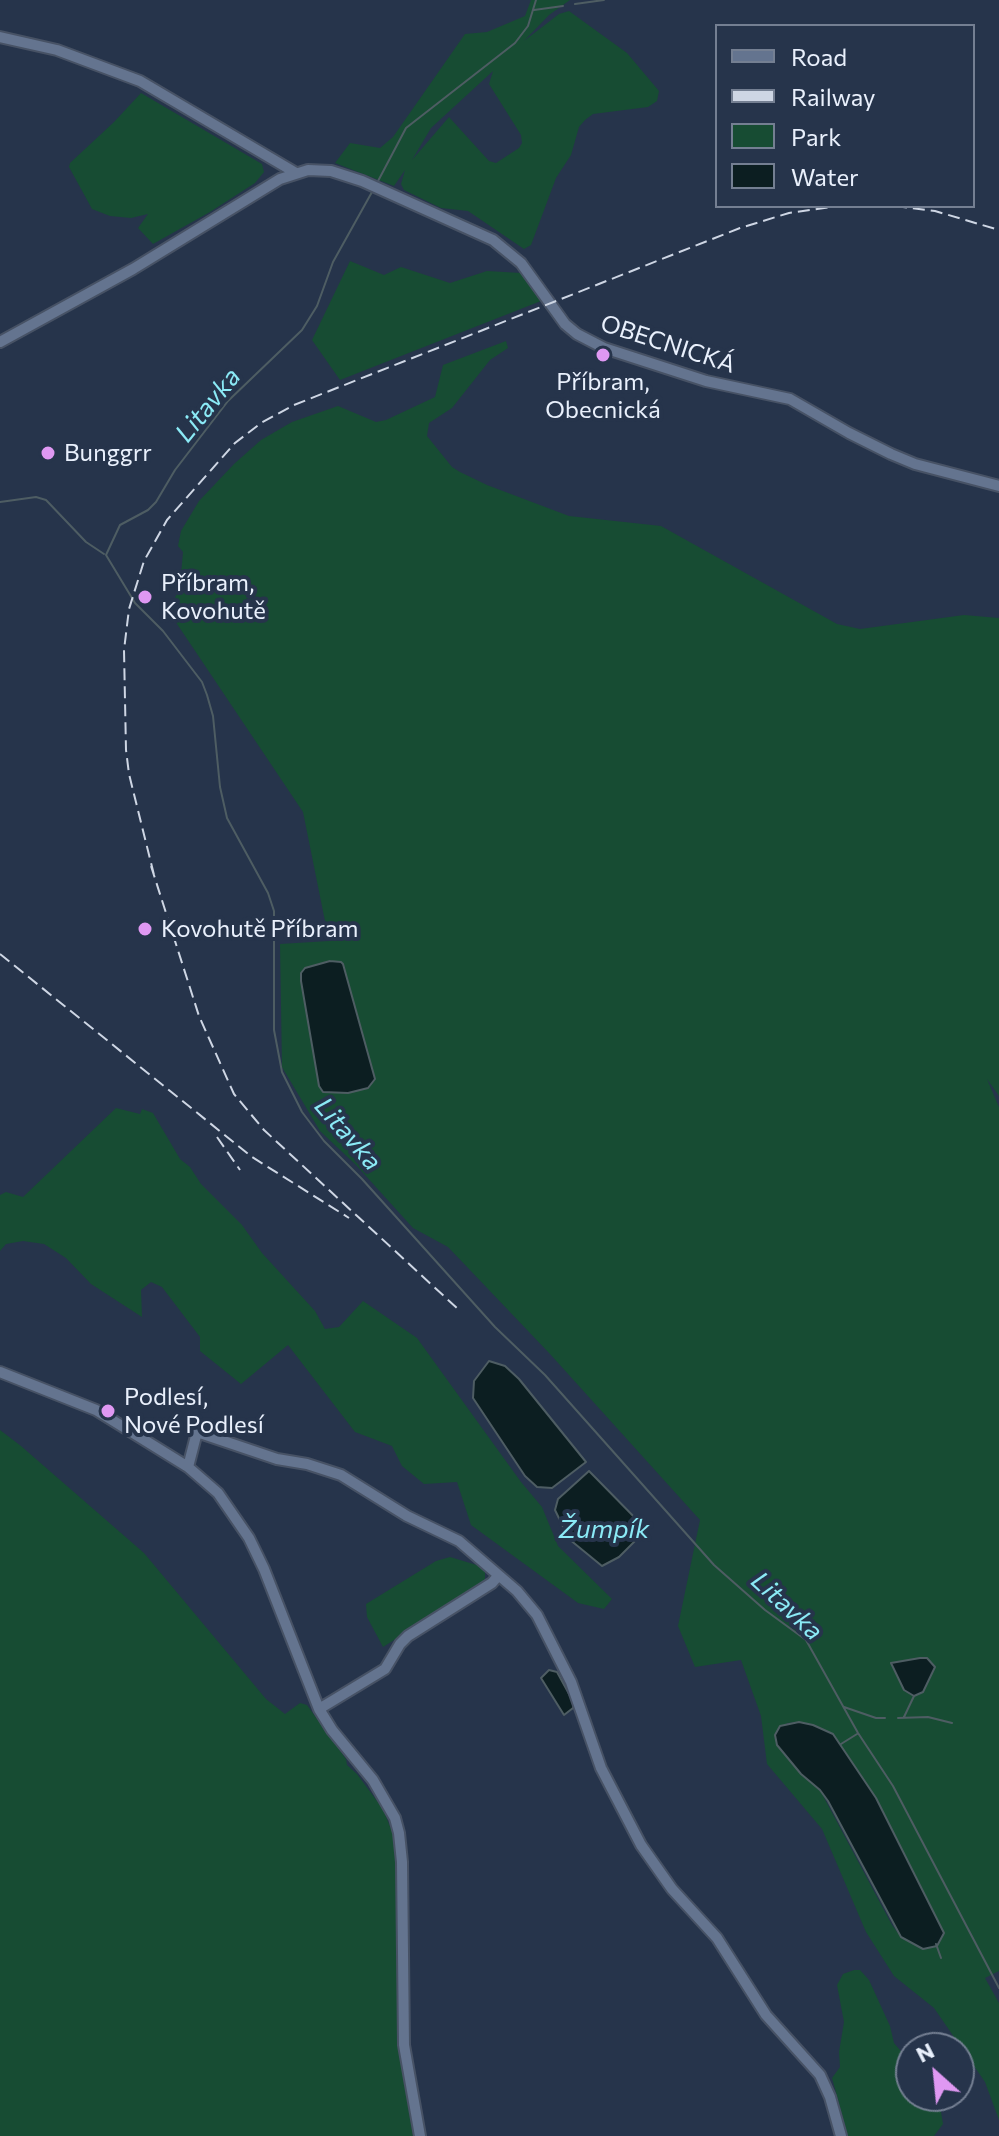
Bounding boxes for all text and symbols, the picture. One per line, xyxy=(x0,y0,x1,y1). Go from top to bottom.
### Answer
legend xyxy=(715,24,975,208)
text: Road xyxy=(791,42,847,71)
text: Railway xyxy=(791,82,876,111)
text: Park xyxy=(791,122,841,151)
text: Water xyxy=(791,162,859,191)
street label: OBECNICKÁ xyxy=(597,309,739,379)
marker: Příbram, Obecnická xyxy=(594,346,612,364)
water label: Litavka xyxy=(169,362,247,448)
place label: Příbram, Obecnická xyxy=(545,368,661,424)
place label: Bunggrr xyxy=(64,439,152,467)
marker: Bunggrr xyxy=(39,444,57,462)
place label: Příbram, Kovohutě xyxy=(161,569,266,625)
marker: Příbram, Kovohutě xyxy=(136,588,154,606)
place label: Kovohutě Příbram xyxy=(161,915,358,943)
marker: Kovohutě Příbram xyxy=(136,920,154,938)
water label: Litavka xyxy=(308,1091,388,1177)
place label: Podlesí, Nové Podlesí xyxy=(124,1383,264,1439)
marker: Podlesí, Nové Podlesí xyxy=(99,1402,117,1420)
water label: Žumpík xyxy=(559,1513,649,1545)
water label: Litavka xyxy=(745,1565,829,1647)
north arrow xyxy=(895,2032,975,2112)
text: N xyxy=(911,2036,938,2068)

